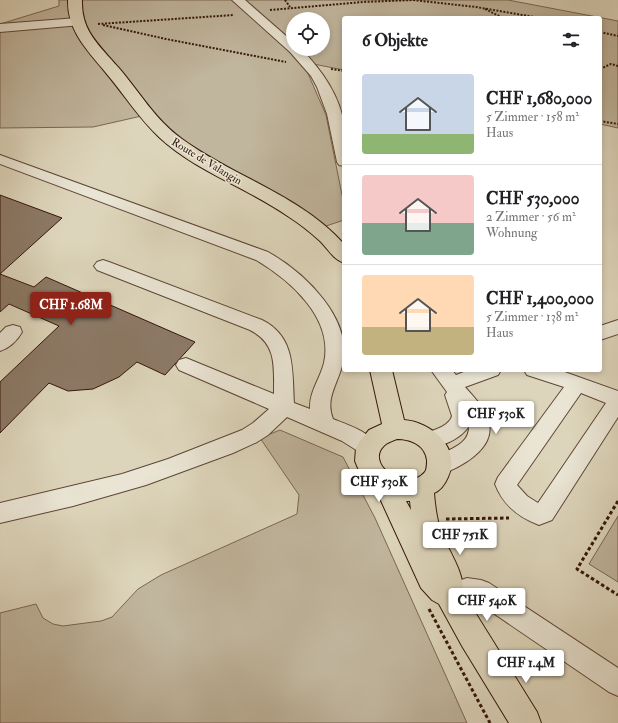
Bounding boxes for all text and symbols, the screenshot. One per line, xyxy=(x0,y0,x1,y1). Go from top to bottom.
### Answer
map controls xyxy=(286,12,330,56)
button: locate xyxy=(286,12,330,56)
icon: filters xyxy=(560,29,582,51)
text: 6 Objekte xyxy=(362,30,428,51)
text: CHF 1,680,000 xyxy=(486,88,592,109)
icon: home xyxy=(394,90,442,138)
text: 5 Zimmer · 158 m² xyxy=(486,109,579,125)
text: Haus xyxy=(486,125,513,141)
street label: Route de Valangin xyxy=(169,135,245,188)
text: CHF 530,000 xyxy=(486,188,580,209)
icon: home xyxy=(394,191,442,239)
text: 2 Zimmer · 56 m² xyxy=(486,209,576,225)
text: Wohnung xyxy=(486,225,538,241)
text: CHF 1,400,000 xyxy=(486,288,594,309)
icon: home xyxy=(394,291,442,339)
pin: CHF 1.68M xyxy=(25,292,117,326)
text: CHF 1.68M xyxy=(39,297,103,313)
text: 5 Zimmer · 138 m² xyxy=(486,309,578,325)
text: Haus xyxy=(486,325,513,341)
pin: CHF 530K xyxy=(455,401,537,435)
text: CHF 530K xyxy=(467,406,525,422)
pin: CHF 530K xyxy=(338,469,420,503)
text: CHF 530K xyxy=(350,474,408,490)
pin: CHF 751K xyxy=(419,522,501,556)
text: CHF 751K xyxy=(432,527,488,543)
pin: CHF 540K xyxy=(446,588,528,622)
text: CHF 540K xyxy=(457,593,517,609)
pin: CHF 1.4M xyxy=(485,650,567,684)
text: CHF 1.4M xyxy=(497,655,555,671)

